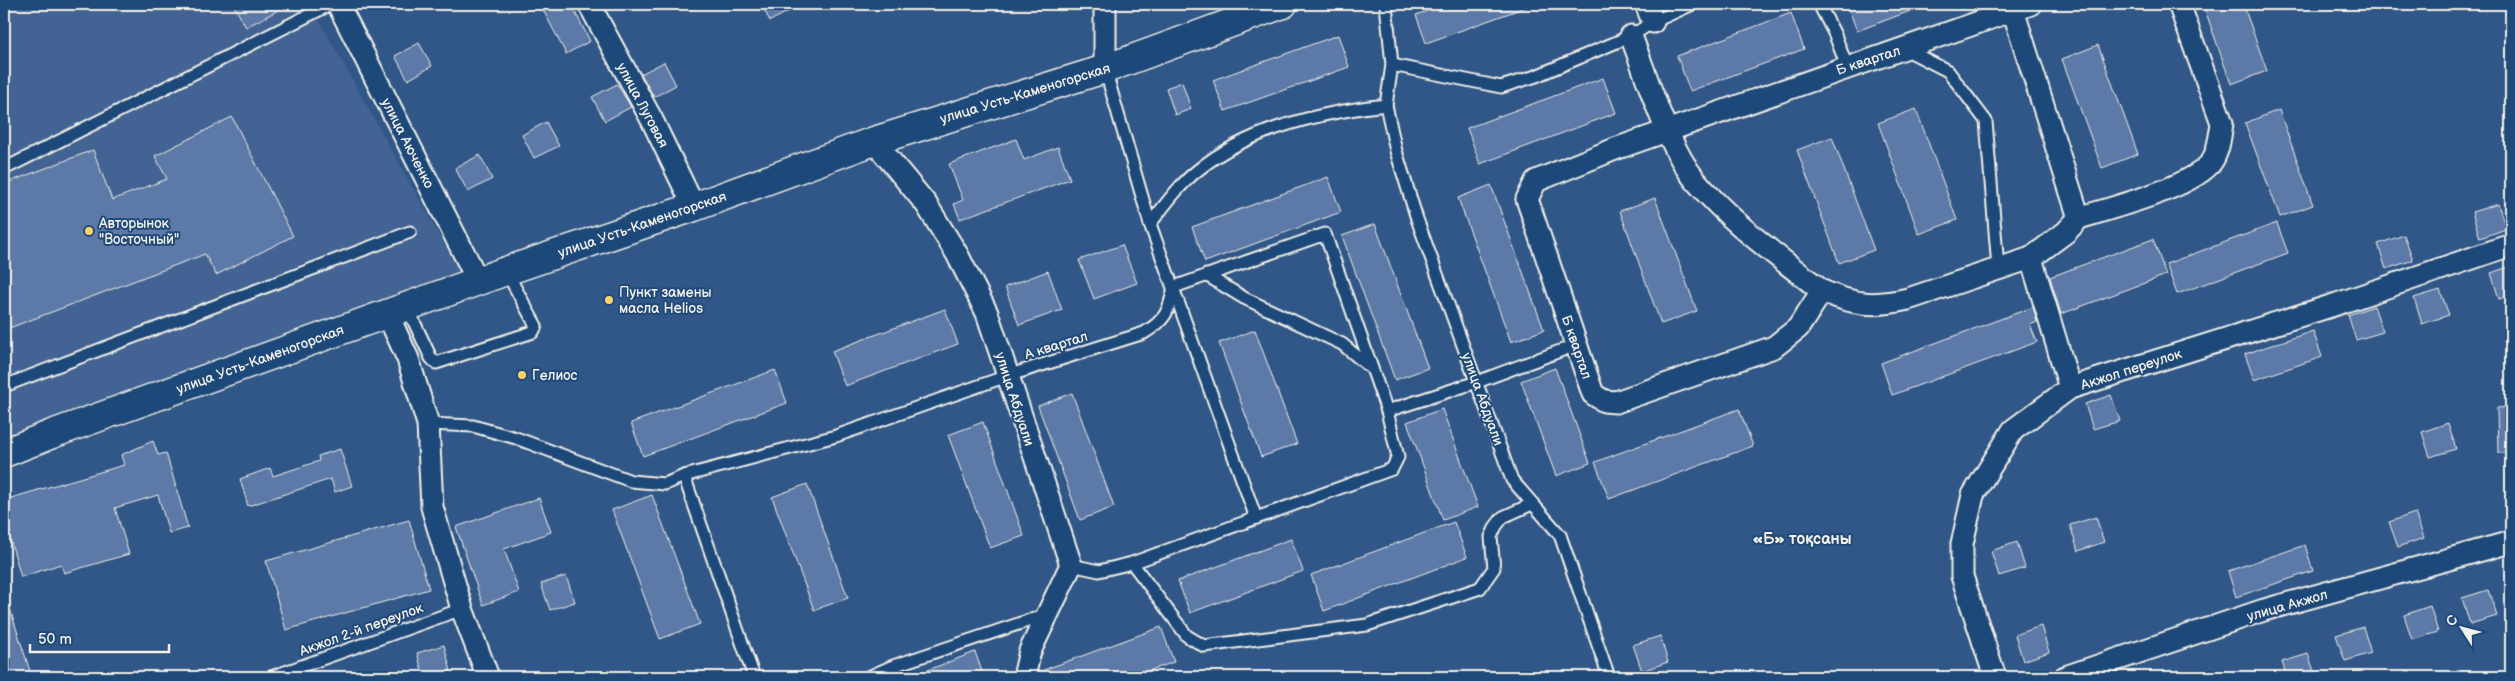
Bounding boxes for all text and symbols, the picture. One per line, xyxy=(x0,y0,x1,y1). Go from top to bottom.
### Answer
street label: Б квартал xyxy=(1834,42,1902,79)
street label: улица Усть-Каменогорская xyxy=(938,59,1113,127)
street label: улица Луговая xyxy=(613,60,672,151)
street label: улица Аюченко xyxy=(378,95,438,191)
street label: улица Усть-Каменогорская xyxy=(556,188,729,261)
place label: Авторынок "Восточный" xyxy=(98,215,179,248)
marker: Авторынок "Восточный" xyxy=(83,225,95,237)
place label: Пункт замены масла Helios xyxy=(619,284,712,317)
marker: Пункт замены масла Helios xyxy=(603,294,615,306)
street label: Б квартал xyxy=(1558,313,1595,381)
street label: улица Усть-Каменогорская xyxy=(174,321,347,398)
street label: А квартал xyxy=(1021,328,1090,363)
street label: Акжол переулок xyxy=(2078,345,2184,394)
street label: улица Абдуали xyxy=(991,350,1038,448)
street label: улица Абдуали xyxy=(1458,350,1507,448)
place label: Гелиос xyxy=(532,367,578,384)
marker: Гелиос xyxy=(516,369,528,381)
district label: «Б» тоқсаны xyxy=(1752,530,1852,549)
street label: улица Акжол xyxy=(2245,586,2329,625)
street label: Акжол 2-й переулок xyxy=(296,599,426,660)
north arrow xyxy=(2438,604,2488,654)
text: С xyxy=(2442,612,2462,630)
scale bar xyxy=(30,621,169,653)
text: 50 m xyxy=(38,630,72,649)

